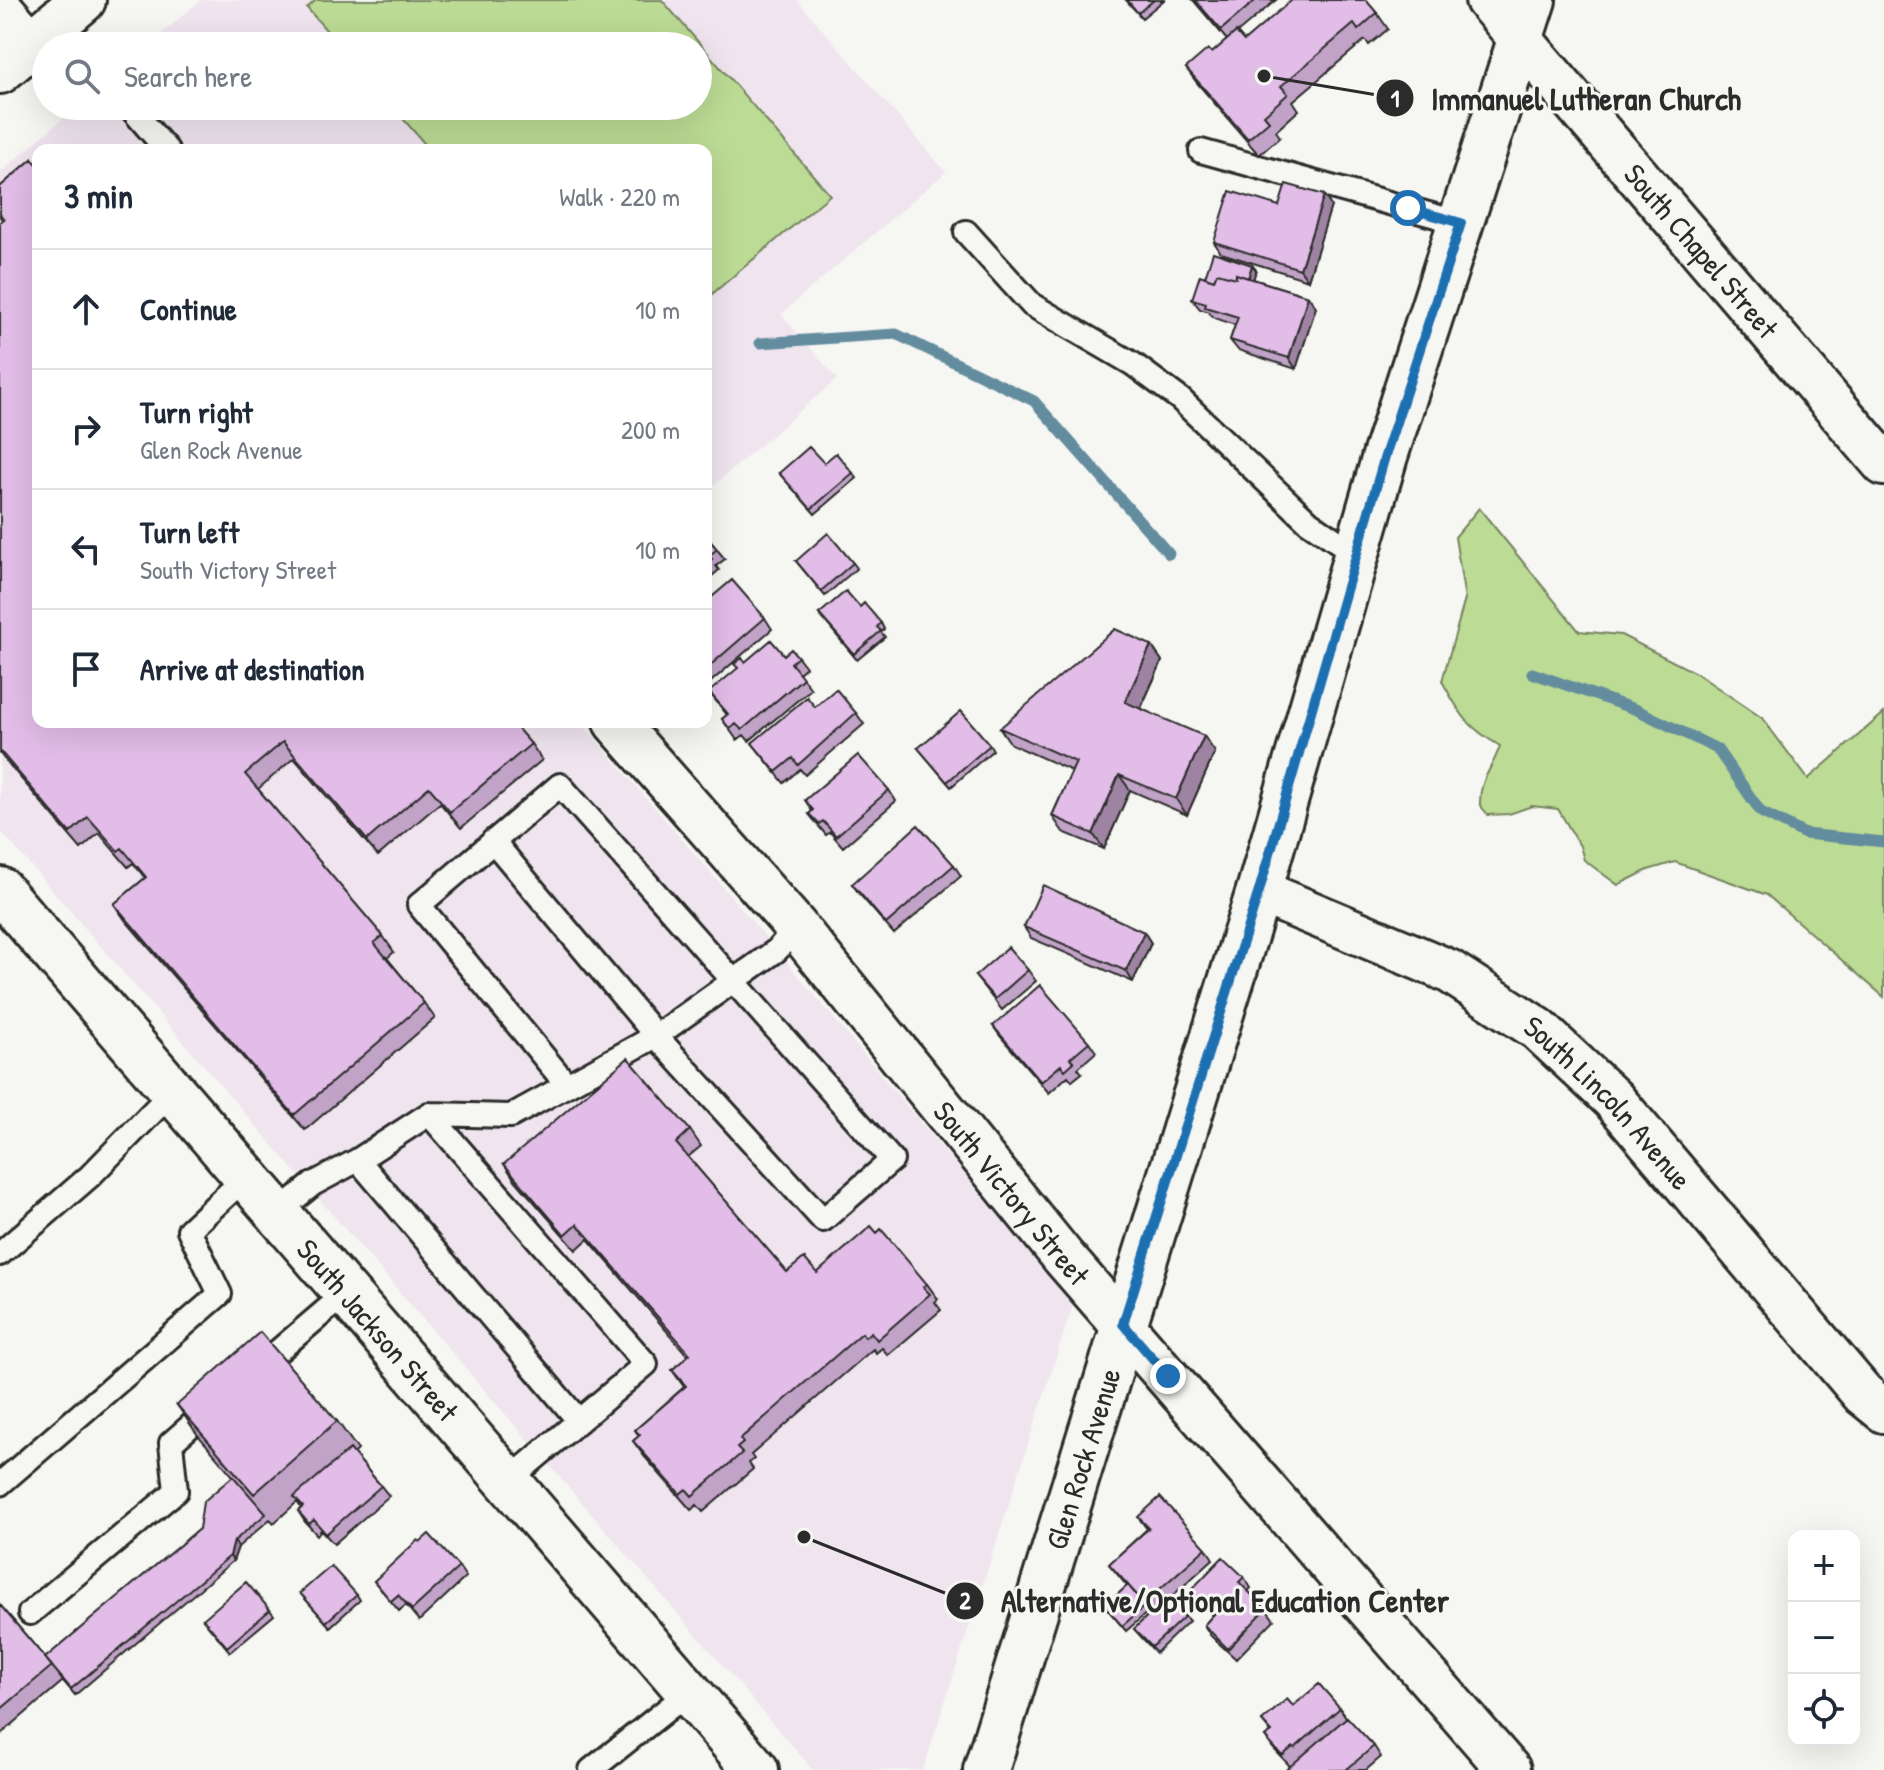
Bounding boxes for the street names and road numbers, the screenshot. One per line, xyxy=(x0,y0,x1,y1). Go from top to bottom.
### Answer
street label: South Chapel Street xyxy=(1615,155,1788,347)
street label: South Lincoln Avenue xyxy=(1517,1006,1701,1198)
street label: South Victory Street xyxy=(925,1093,1099,1294)
street label: South Jackson Street xyxy=(288,1230,468,1430)
street label: Glen Rock Avenue xyxy=(1036,1363,1130,1554)

